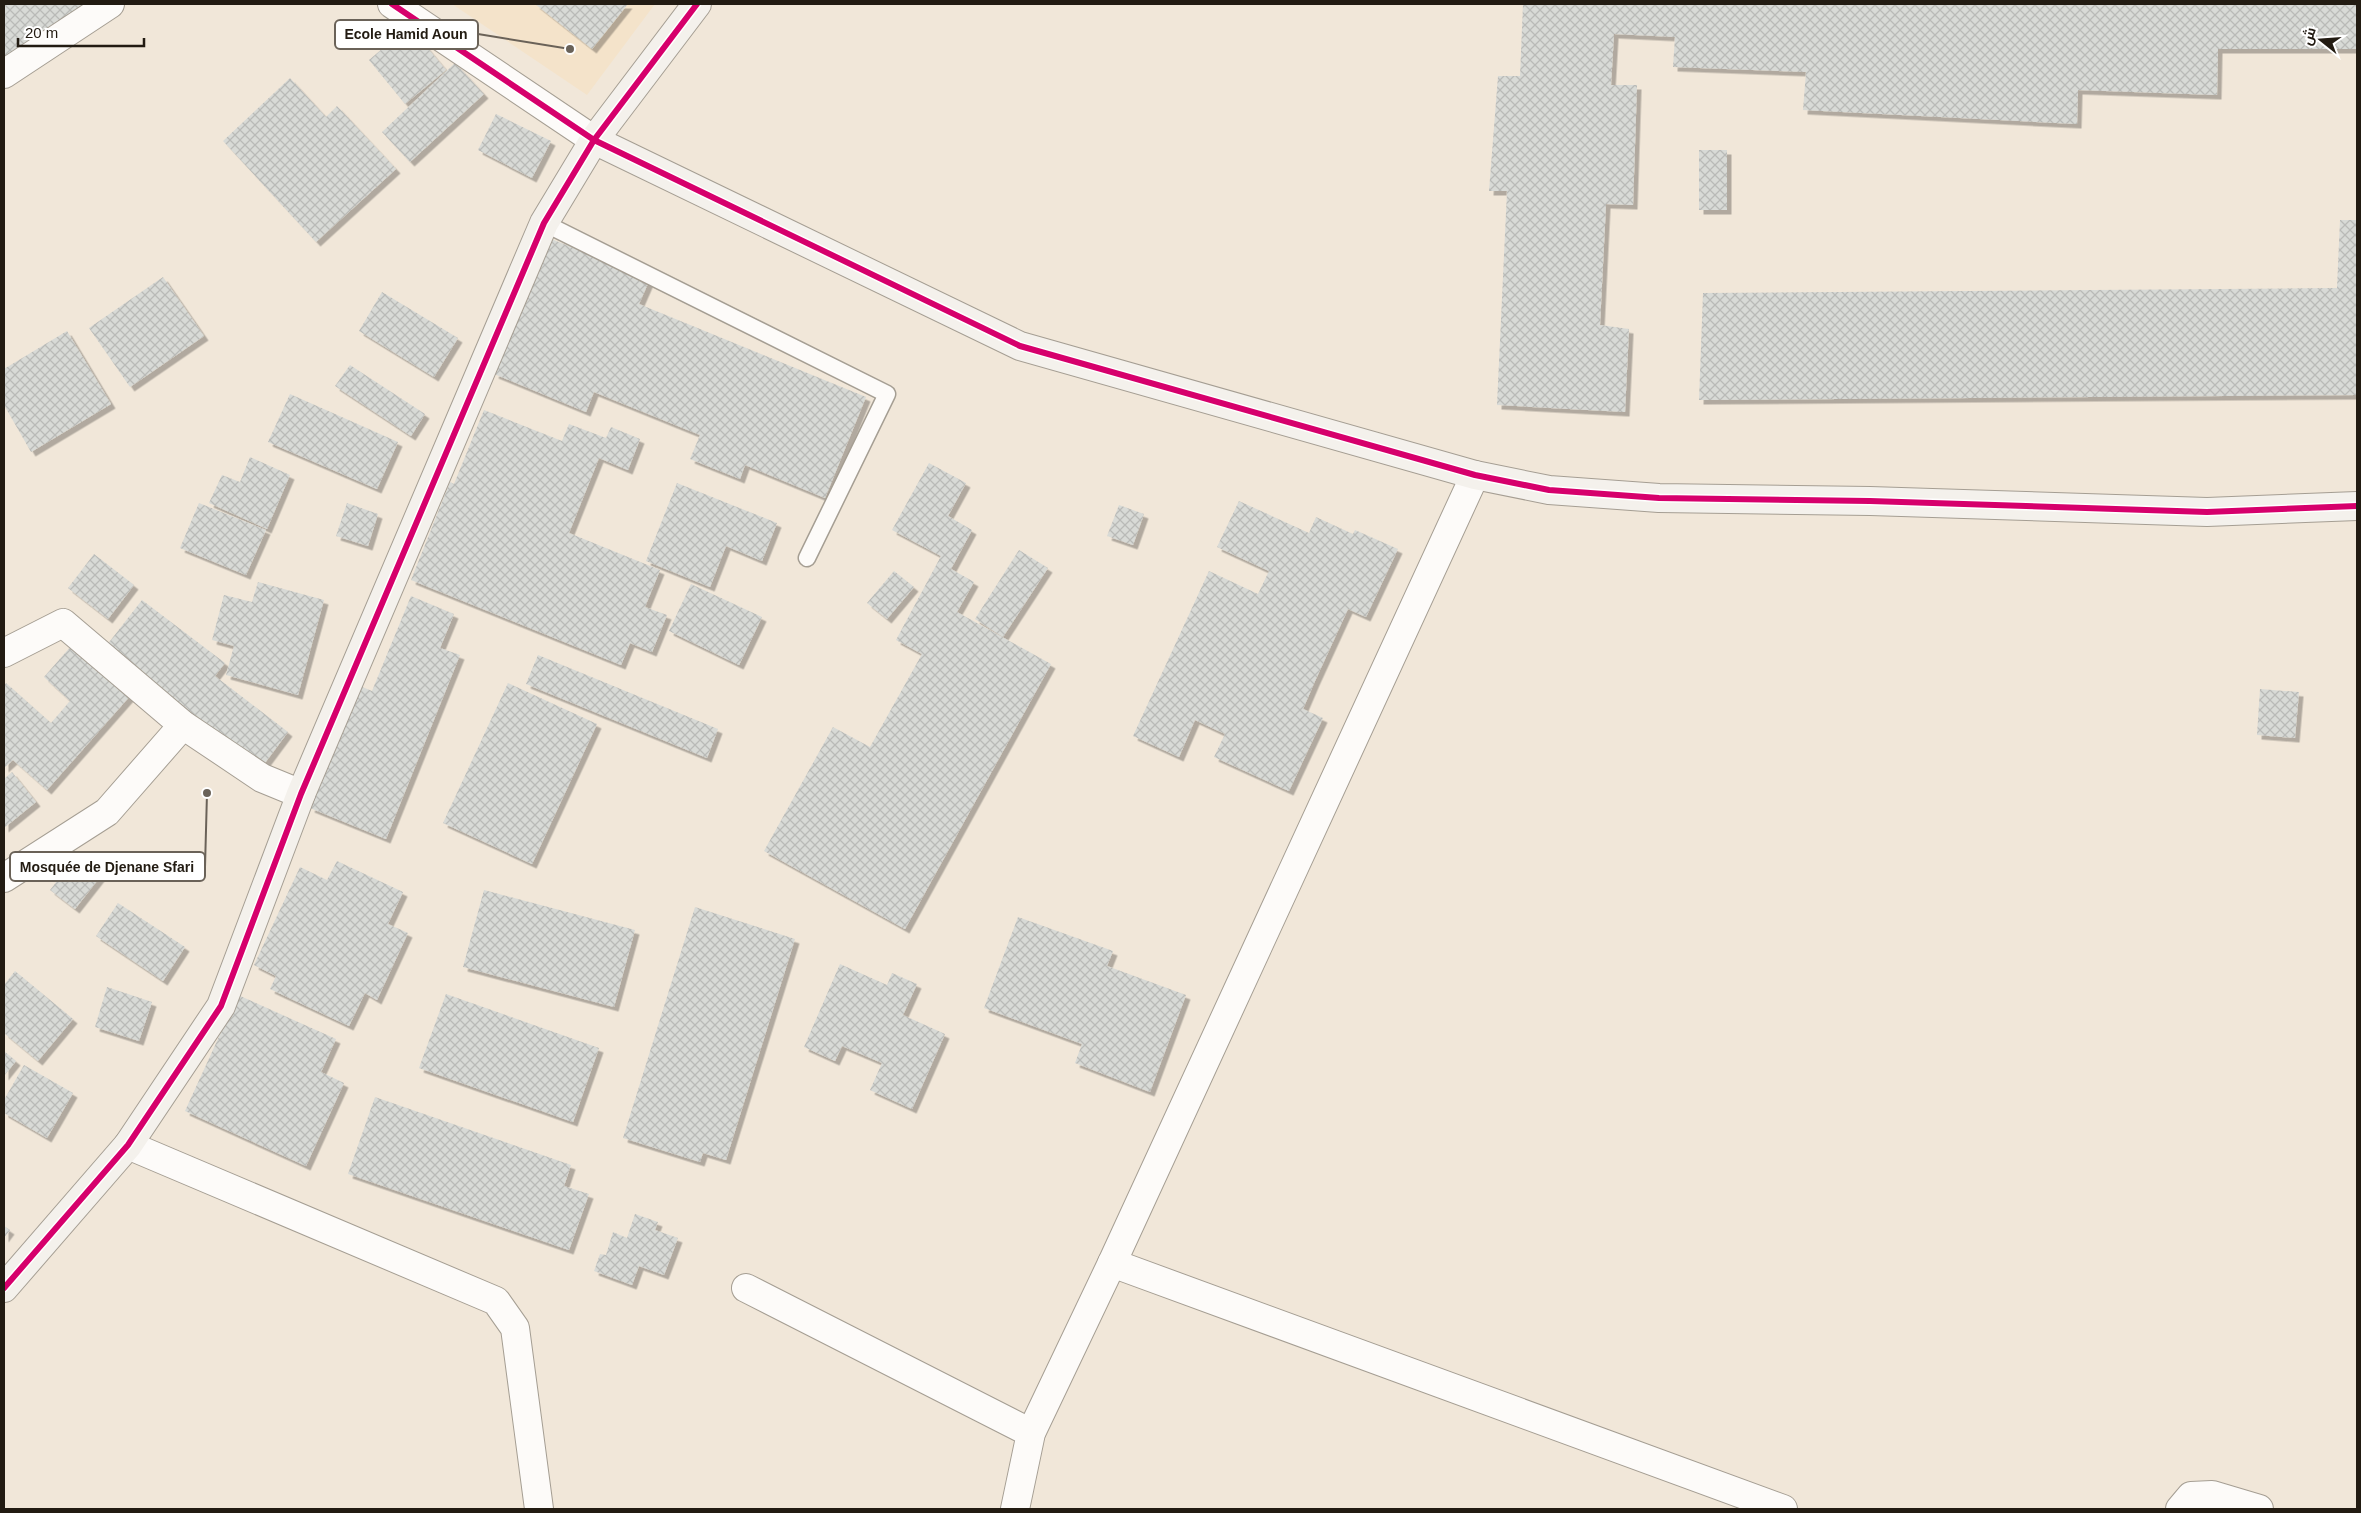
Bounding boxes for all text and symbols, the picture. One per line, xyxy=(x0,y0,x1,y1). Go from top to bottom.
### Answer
scale bar xyxy=(18,15,144,47)
north arrow xyxy=(2296,15,2346,65)
callout: Ecole Hamid Aoun xyxy=(335,20,478,49)
text: 20 m xyxy=(25,24,58,41)
text: ش xyxy=(2298,25,2320,47)
text: Ecole Hamid Aoun xyxy=(344,26,468,42)
callout: Mosquée de Djenane Sfari xyxy=(10,852,205,881)
text: Mosquée de Djenane Sfari xyxy=(20,859,194,875)

